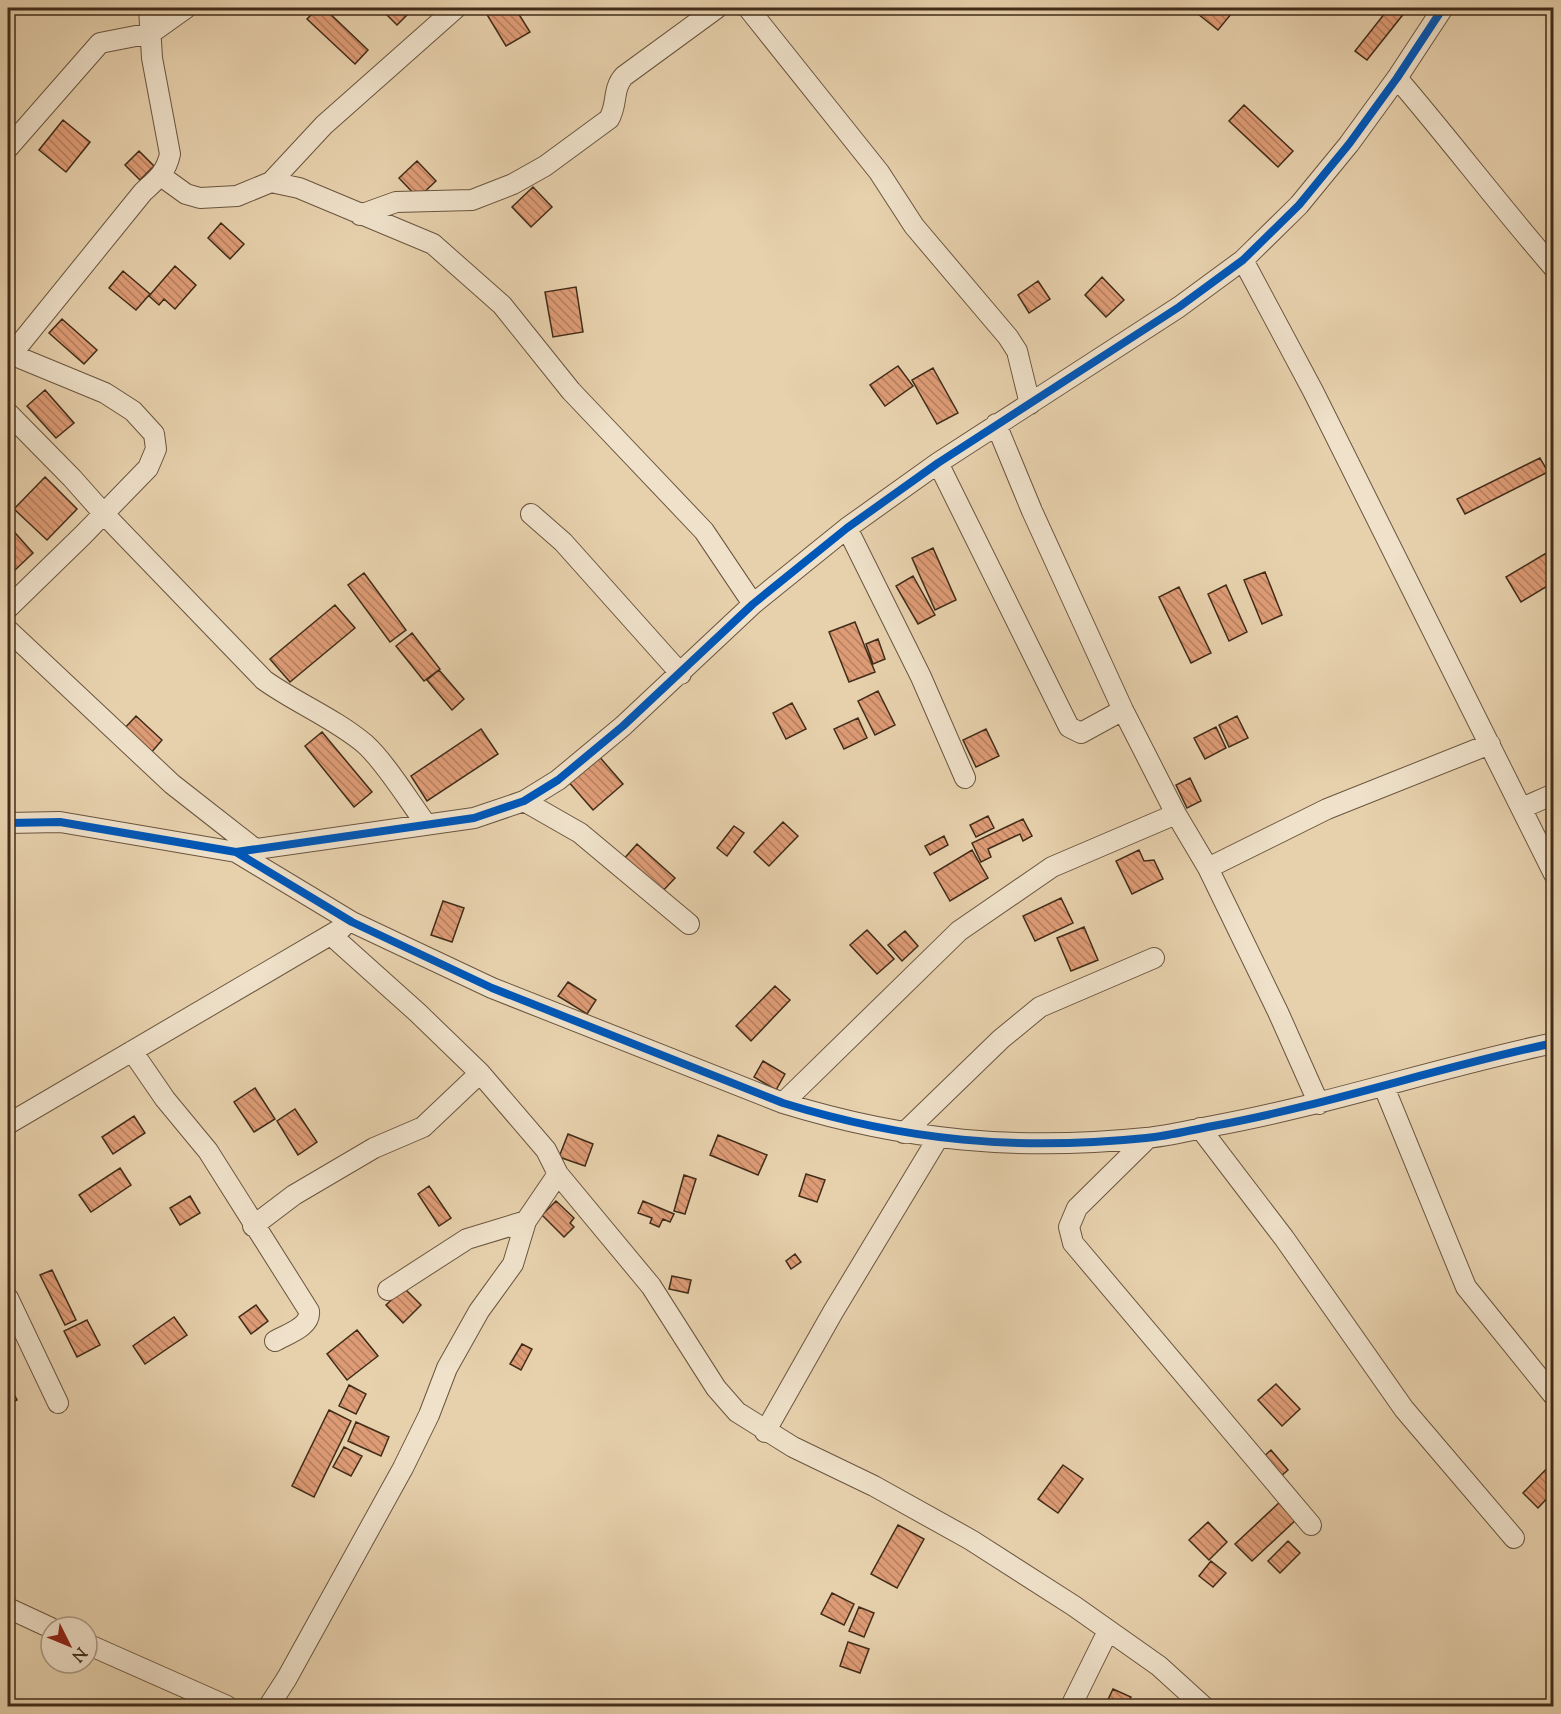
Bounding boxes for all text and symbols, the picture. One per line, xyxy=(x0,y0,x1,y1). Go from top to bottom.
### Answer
north arrow xyxy=(39,1615,99,1675)
text: N xyxy=(65,1641,91,1666)

